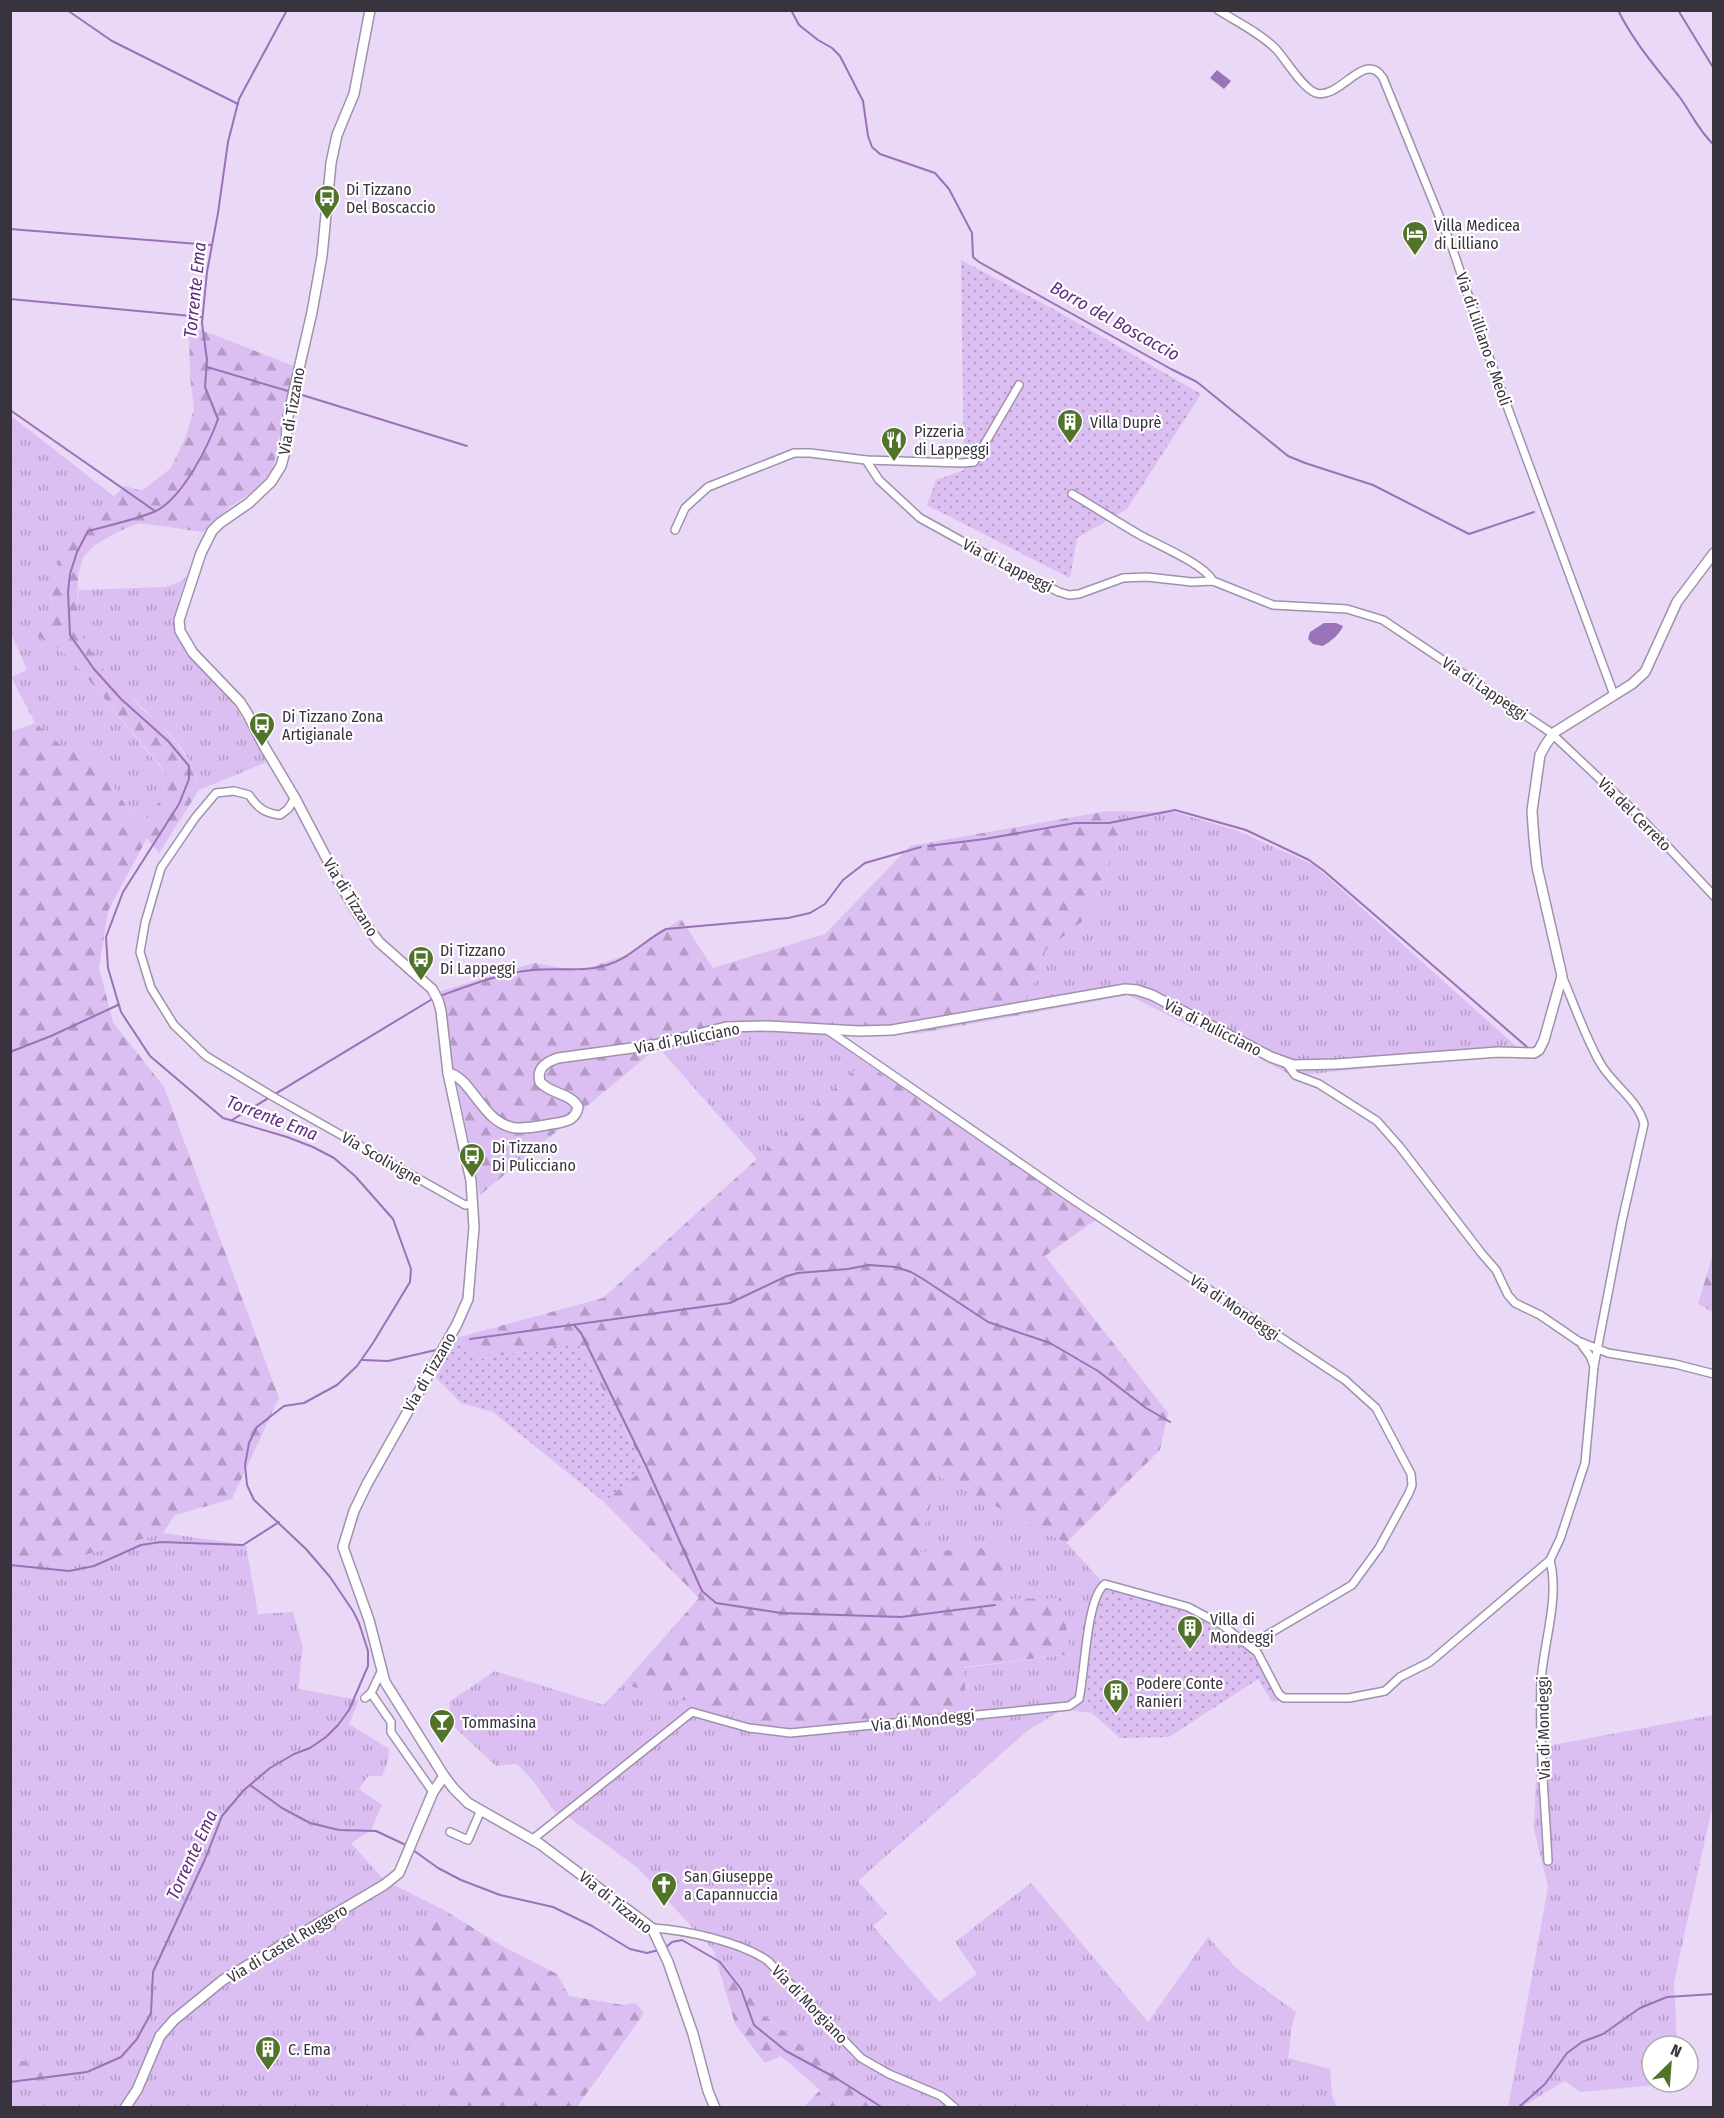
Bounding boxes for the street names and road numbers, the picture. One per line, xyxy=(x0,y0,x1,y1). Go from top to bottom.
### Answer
street label: Via di Lilliano e Meoli xyxy=(1452,270,1515,408)
street label: Via di Tizzano xyxy=(274,366,309,456)
street label: Via di Lappeggi xyxy=(959,535,1056,596)
street label: Via di Lappeggi xyxy=(1438,653,1531,724)
street label: Via del Cerreto xyxy=(1594,774,1675,855)
street label: Via di Tizzano xyxy=(319,855,382,940)
street label: Via di Pulicciano xyxy=(1161,995,1265,1060)
street label: Via di Pulicciano xyxy=(633,1019,741,1058)
street label: Via Scolivigne xyxy=(338,1128,426,1189)
street label: Via di Mondeggi xyxy=(1186,1270,1283,1344)
street label: Via di Tizzano xyxy=(399,1329,460,1415)
street label: Via di Mondeggi xyxy=(1533,1676,1554,1780)
street label: Via di Mondeggi xyxy=(870,1706,976,1735)
street label: Via di Tizzano xyxy=(575,1867,656,1938)
street label: Via di Castel Ruggero xyxy=(224,1900,351,1987)
street label: Via di Morgiano xyxy=(768,1961,852,2047)

